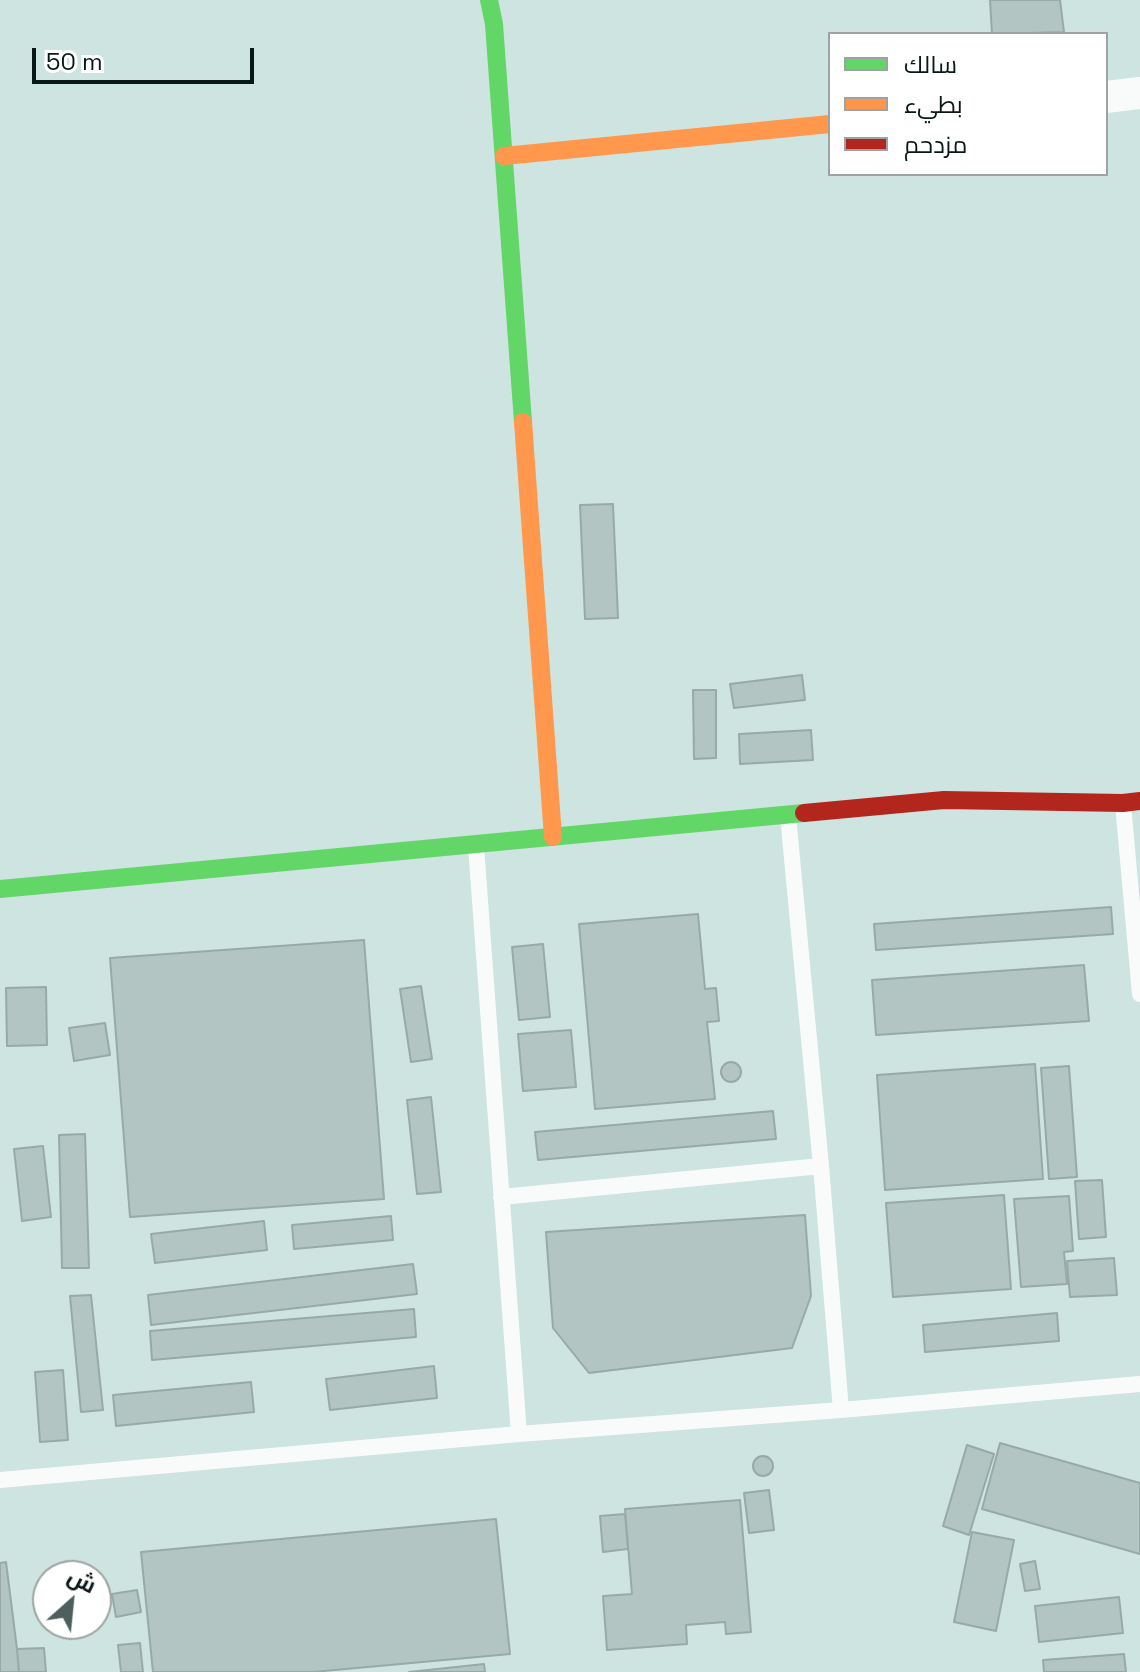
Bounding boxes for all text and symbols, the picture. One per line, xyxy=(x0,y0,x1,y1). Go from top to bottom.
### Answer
scale bar xyxy=(36,32,258,82)
legend xyxy=(828,32,1108,176)
text: 50 m xyxy=(46,46,103,77)
text: سالك xyxy=(904,49,957,80)
text: بطيء xyxy=(904,89,963,120)
text: مزدحم xyxy=(904,129,967,160)
north arrow xyxy=(32,1560,112,1640)
text: ش xyxy=(63,1562,101,1599)

